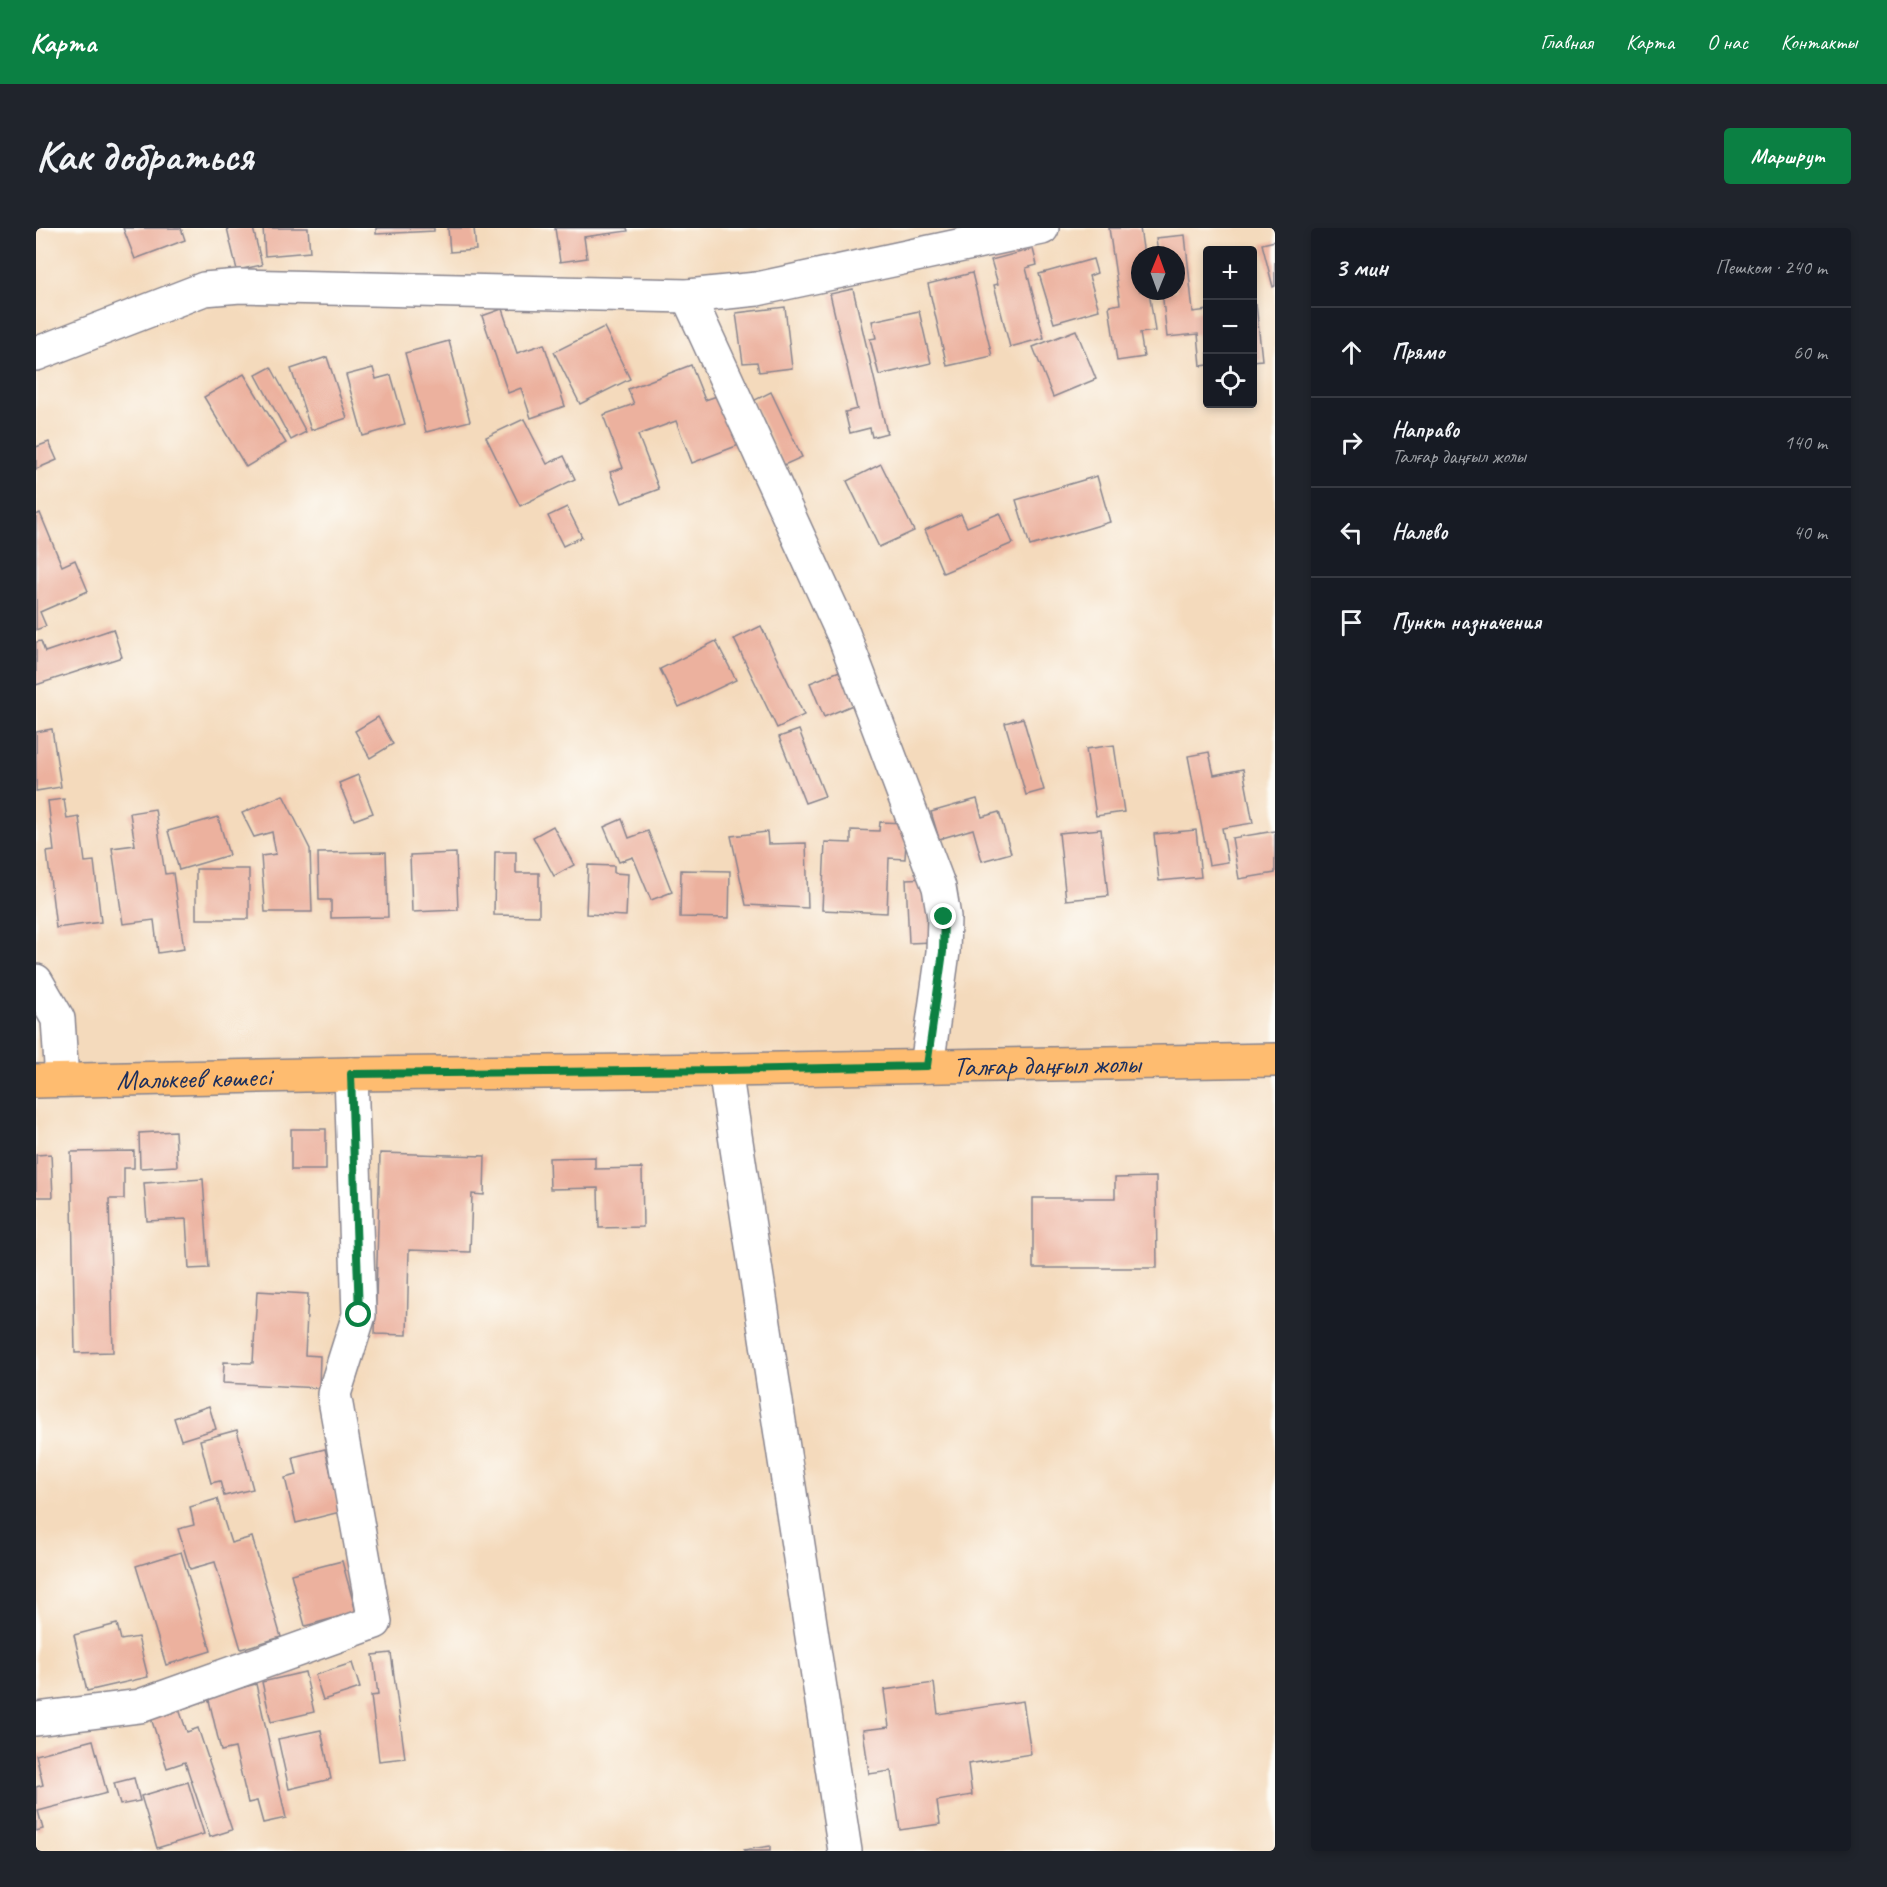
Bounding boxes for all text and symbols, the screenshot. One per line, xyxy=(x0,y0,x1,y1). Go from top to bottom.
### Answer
text: Карта xyxy=(30,25,97,60)
text: Главная xyxy=(1540,29,1593,55)
text: Карта xyxy=(1626,29,1674,55)
text: О нас xyxy=(1707,29,1748,55)
text: Контакты xyxy=(1781,29,1857,55)
button: Маршрут xyxy=(1724,128,1851,184)
text: Как добраться xyxy=(36,130,253,183)
north arrow xyxy=(1131,246,1185,300)
map controls xyxy=(1203,246,1257,408)
button: + xyxy=(1203,246,1257,300)
text: 3 мин xyxy=(1335,251,1388,284)
text: Пешком · 240 m xyxy=(1715,255,1827,280)
button: − xyxy=(1203,300,1257,354)
icon: ahead xyxy=(1335,336,1368,369)
text: Прямо xyxy=(1392,338,1444,366)
text: 60 m xyxy=(1793,340,1827,365)
button: locate xyxy=(1203,354,1257,408)
text: Направо xyxy=(1392,416,1459,444)
icon: right xyxy=(1335,426,1368,459)
text: 140 m xyxy=(1784,430,1827,455)
text: Талғар даңғыл жолы xyxy=(1392,444,1526,469)
icon: left xyxy=(1335,516,1368,549)
text: Налево xyxy=(1392,518,1448,546)
text: 40 m xyxy=(1793,520,1827,545)
icon: arrive xyxy=(1335,606,1368,639)
text: Пункт назначения xyxy=(1392,608,1541,636)
route end xyxy=(930,903,956,929)
street label: Талғар даңғыл жолы xyxy=(953,1045,1143,1084)
street label: Малькеев көшесі xyxy=(116,1059,276,1097)
route start xyxy=(345,1301,371,1327)

